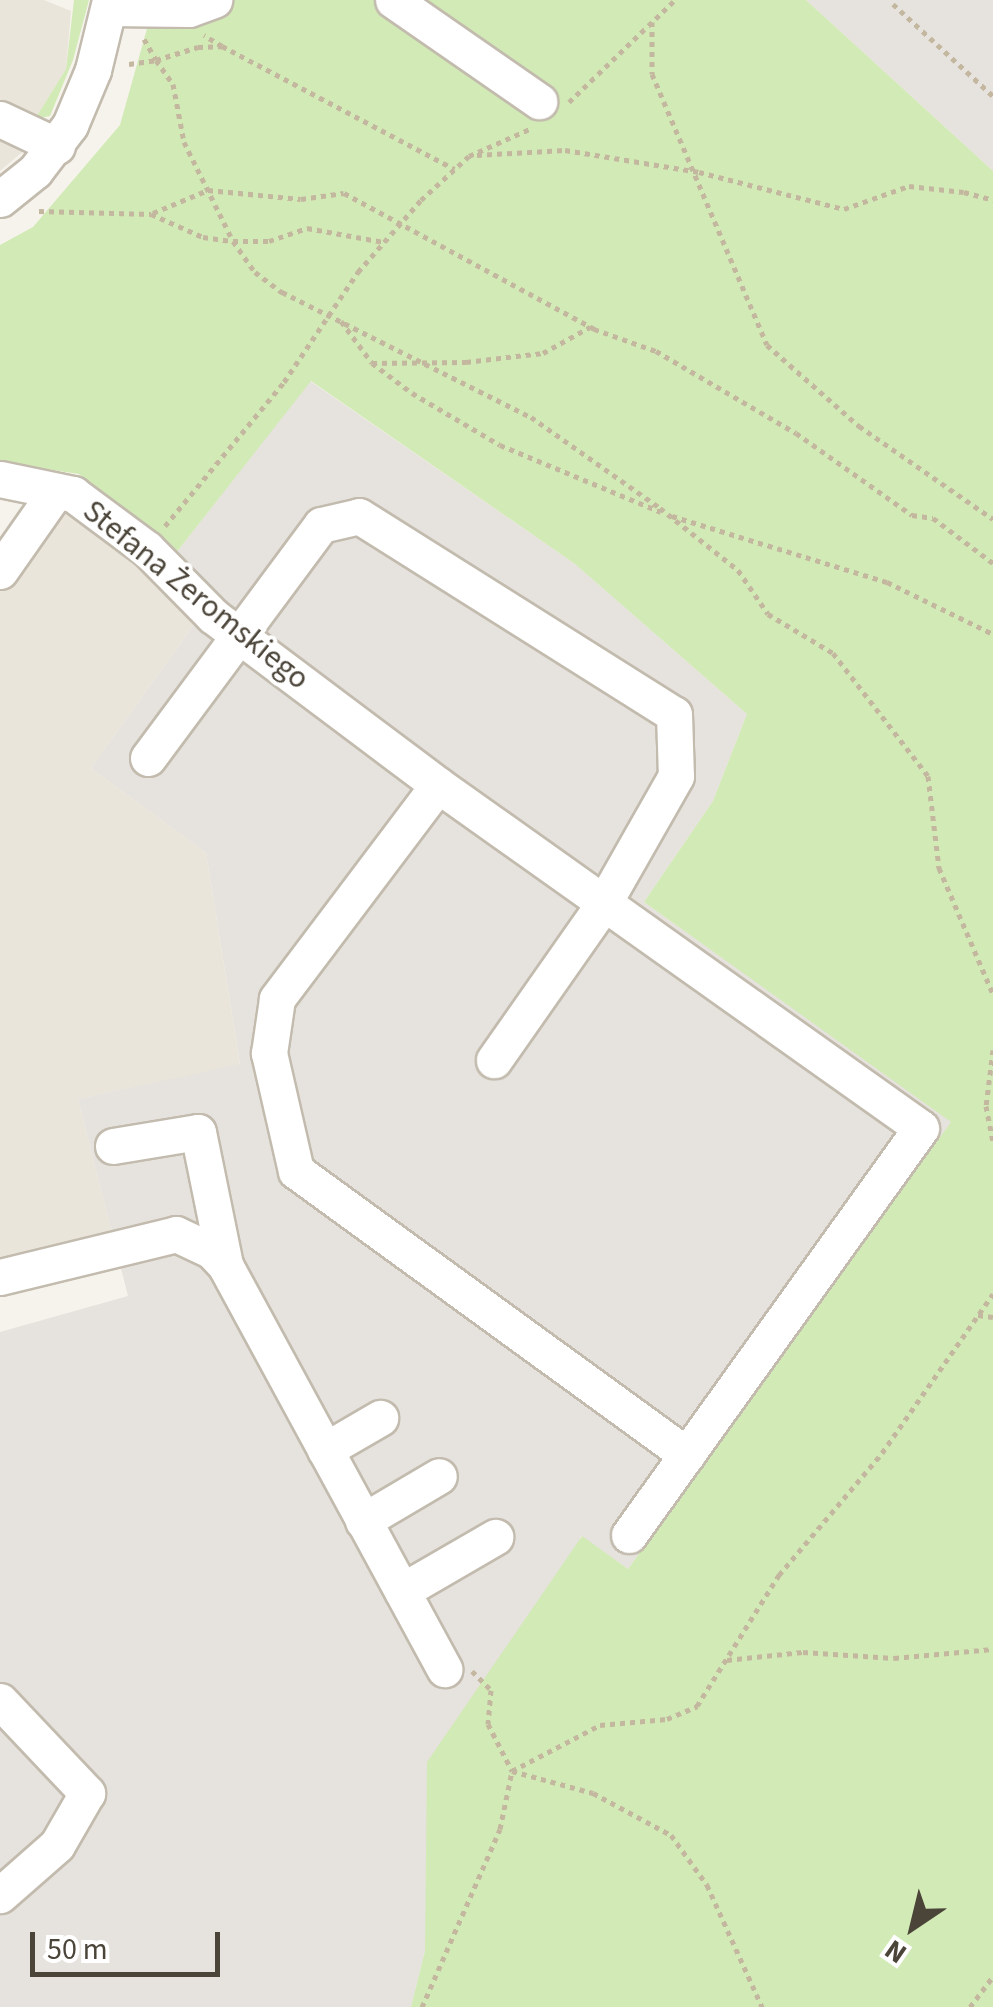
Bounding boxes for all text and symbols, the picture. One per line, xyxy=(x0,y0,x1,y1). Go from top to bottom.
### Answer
street label: Stefana Żeromskiego xyxy=(75,492,317,698)
north arrow xyxy=(863,1877,963,1977)
scale bar xyxy=(35,1912,225,1974)
text: 50 m xyxy=(47,1928,108,1971)
text: N xyxy=(877,1930,915,1973)

